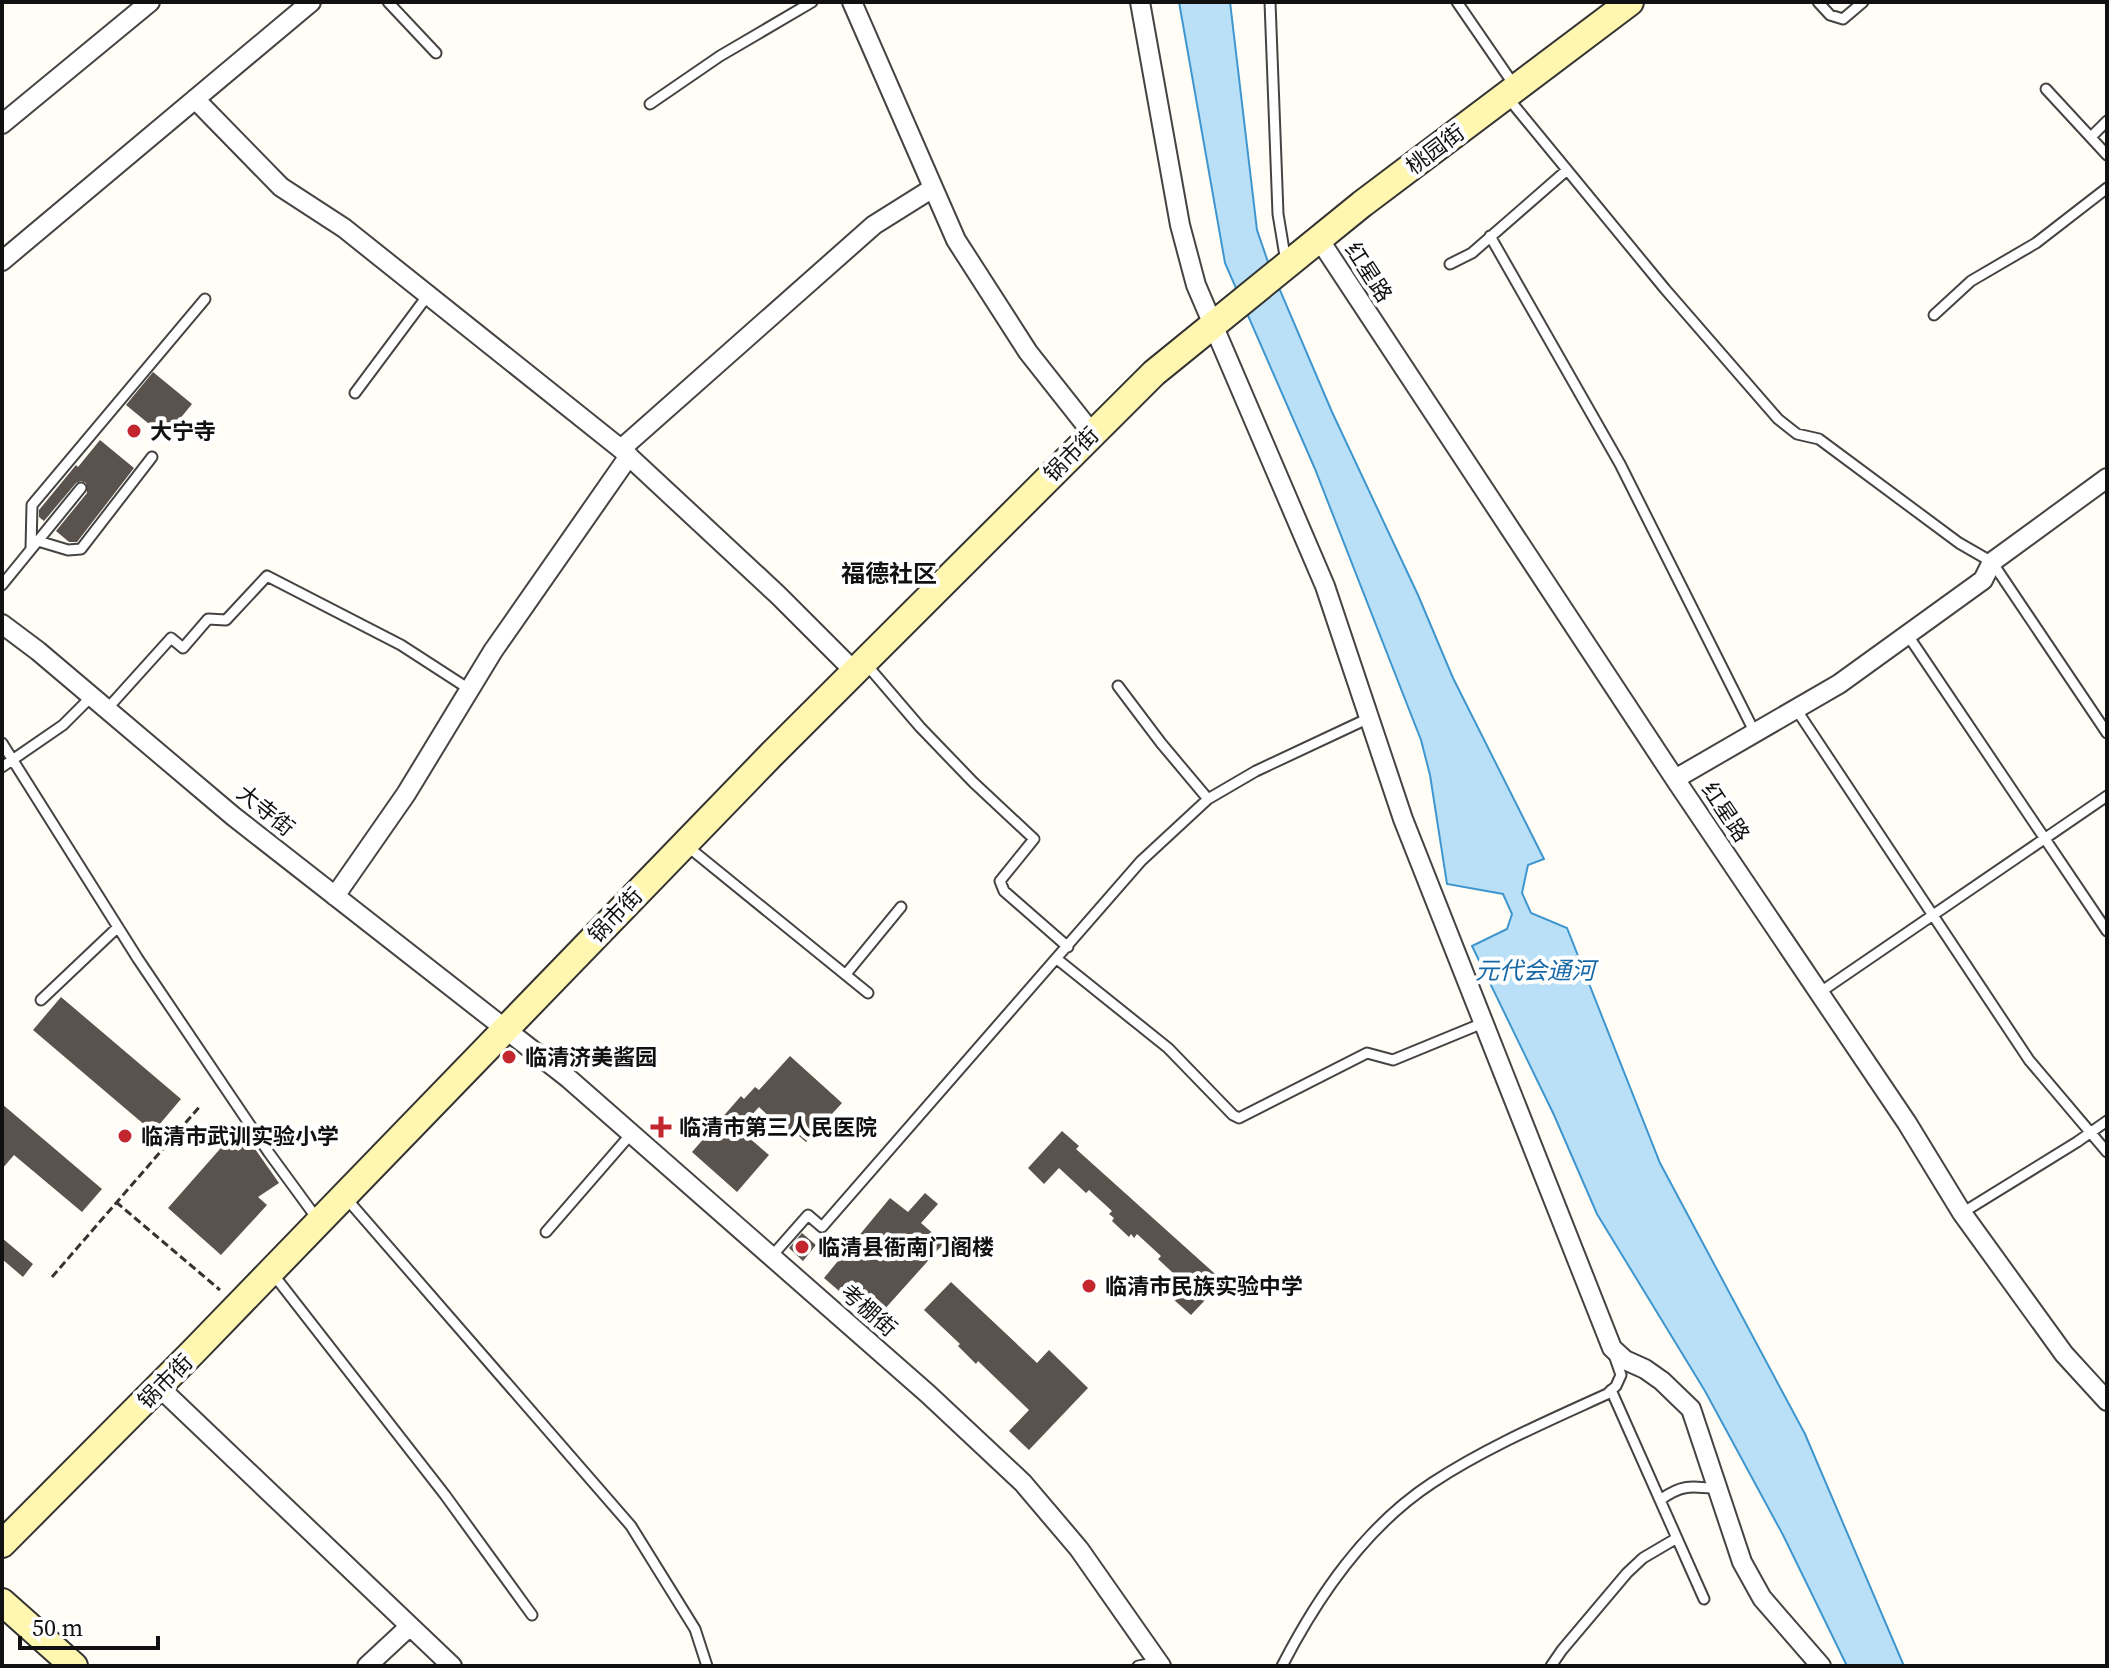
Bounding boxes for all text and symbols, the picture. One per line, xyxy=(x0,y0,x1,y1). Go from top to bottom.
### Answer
street label: 桃园街 xyxy=(1400,117,1470,181)
street label: 红星路 xyxy=(1338,236,1400,308)
place label: 大宁寺 xyxy=(150,416,216,446)
street label: 锅市街 xyxy=(1037,420,1105,488)
marker: 大宁寺 xyxy=(125,422,143,440)
district label: 福德社区 xyxy=(841,557,937,590)
street label: 红星路 xyxy=(1695,776,1757,848)
street label: 大寺街 xyxy=(231,778,301,842)
street label: 锅市街 xyxy=(581,881,649,949)
water label: 元代会通河 xyxy=(1475,954,1599,987)
place label: 临清济美酱园 xyxy=(525,1042,657,1072)
marker: 临清济美酱园 xyxy=(500,1048,518,1066)
place label: 临清市第三人民医院 xyxy=(679,1112,877,1142)
marker: 临清市第三人民医院 xyxy=(650,1116,672,1138)
place label: 临清市武训实验小学 xyxy=(141,1121,339,1151)
marker: 临清市武训实验小学 xyxy=(116,1127,134,1145)
place label: 临清县衙南门阁楼 xyxy=(818,1232,994,1262)
marker: 临清县衙南门阁楼 xyxy=(793,1238,811,1256)
place label: 临清市民族实验中学 xyxy=(1105,1271,1303,1301)
street label: 考棚街 xyxy=(834,1277,904,1343)
marker: 临清市民族实验中学 xyxy=(1080,1277,1098,1295)
street label: 锅市街 xyxy=(131,1347,199,1415)
scale bar xyxy=(20,1600,158,1650)
text: 50 m xyxy=(32,1611,83,1644)

